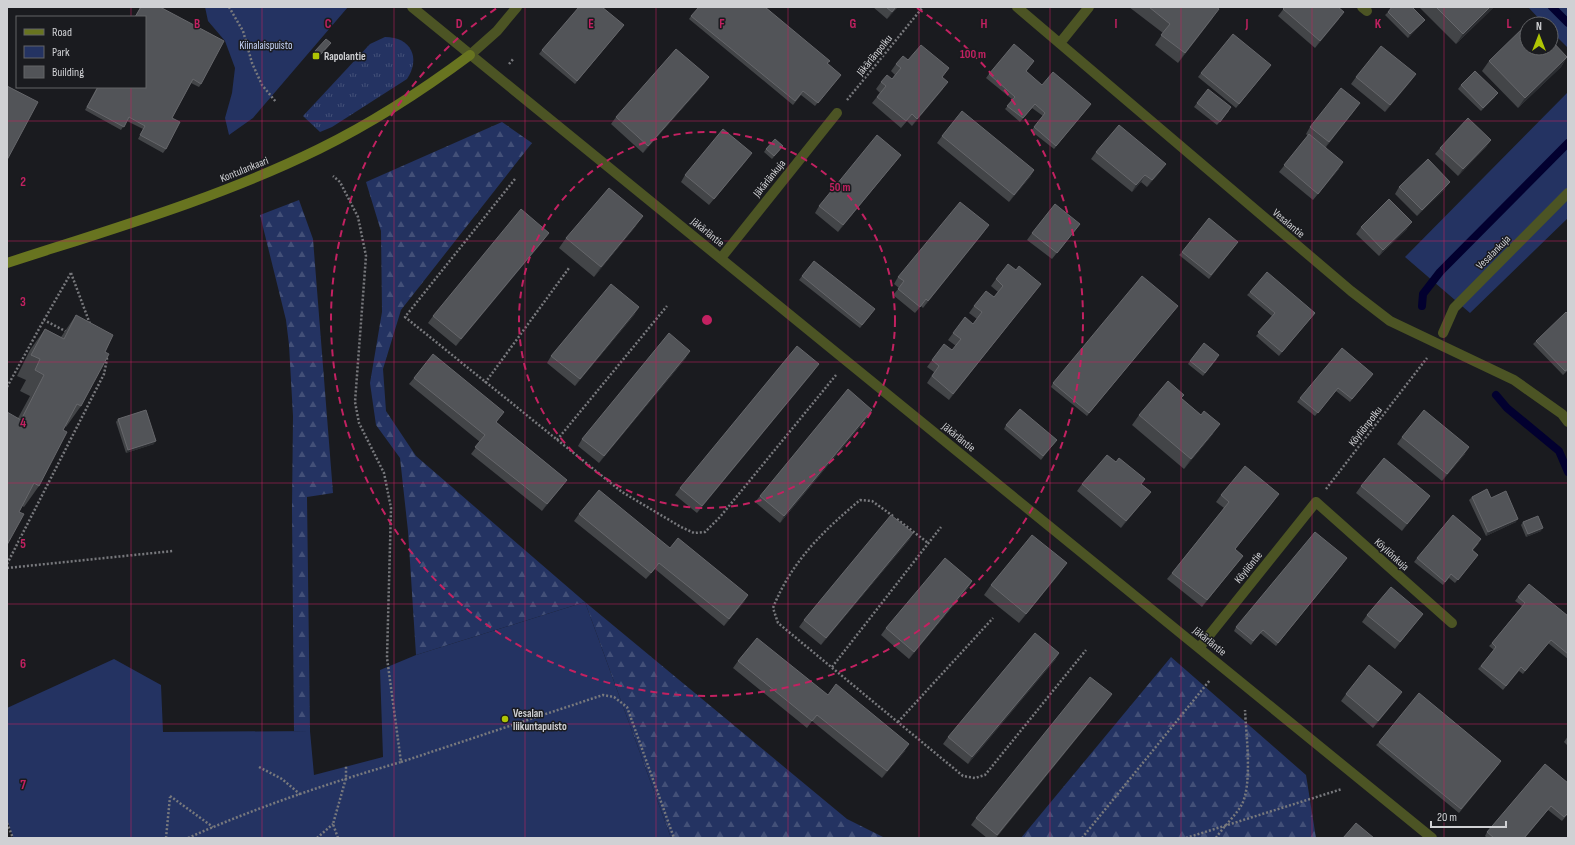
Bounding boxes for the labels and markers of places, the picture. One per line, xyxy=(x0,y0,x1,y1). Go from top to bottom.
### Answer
place label: Rapolantie xyxy=(324,50,366,63)
marker: Rapolantie xyxy=(311,51,321,61)
centre of rings xyxy=(700,313,714,327)
place label: Vesalan liikuntapuisto xyxy=(513,707,567,733)
marker: Vesalan liikuntapuisto xyxy=(500,714,510,724)

